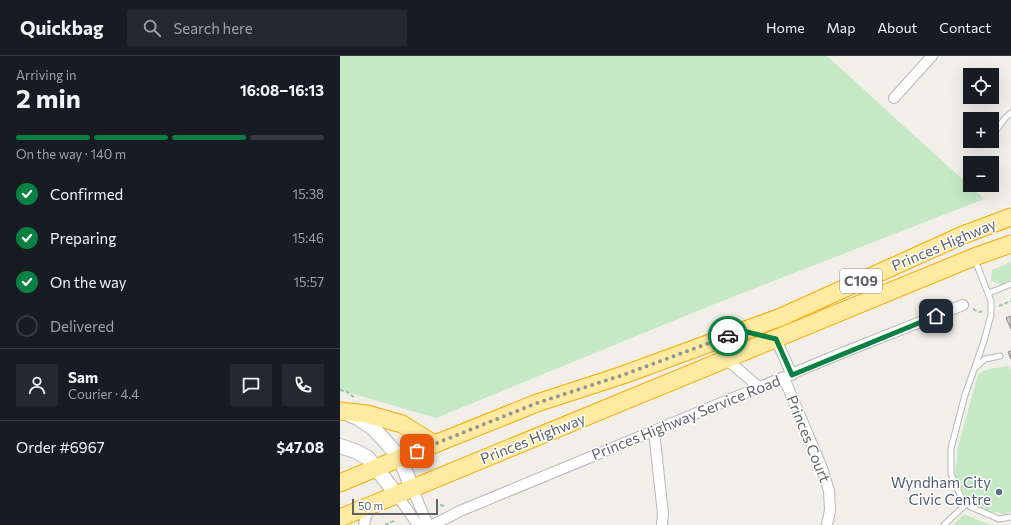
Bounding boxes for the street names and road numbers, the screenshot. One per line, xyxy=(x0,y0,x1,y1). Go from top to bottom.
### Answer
street label: Princes Highway xyxy=(889,214,999,274)
road number: C109 xyxy=(840,269,882,293)
street label: Princes Highway Service Road xyxy=(589,371,783,463)
street label: Princes Court xyxy=(783,392,835,485)
street label: Princes Highway xyxy=(477,409,588,467)

